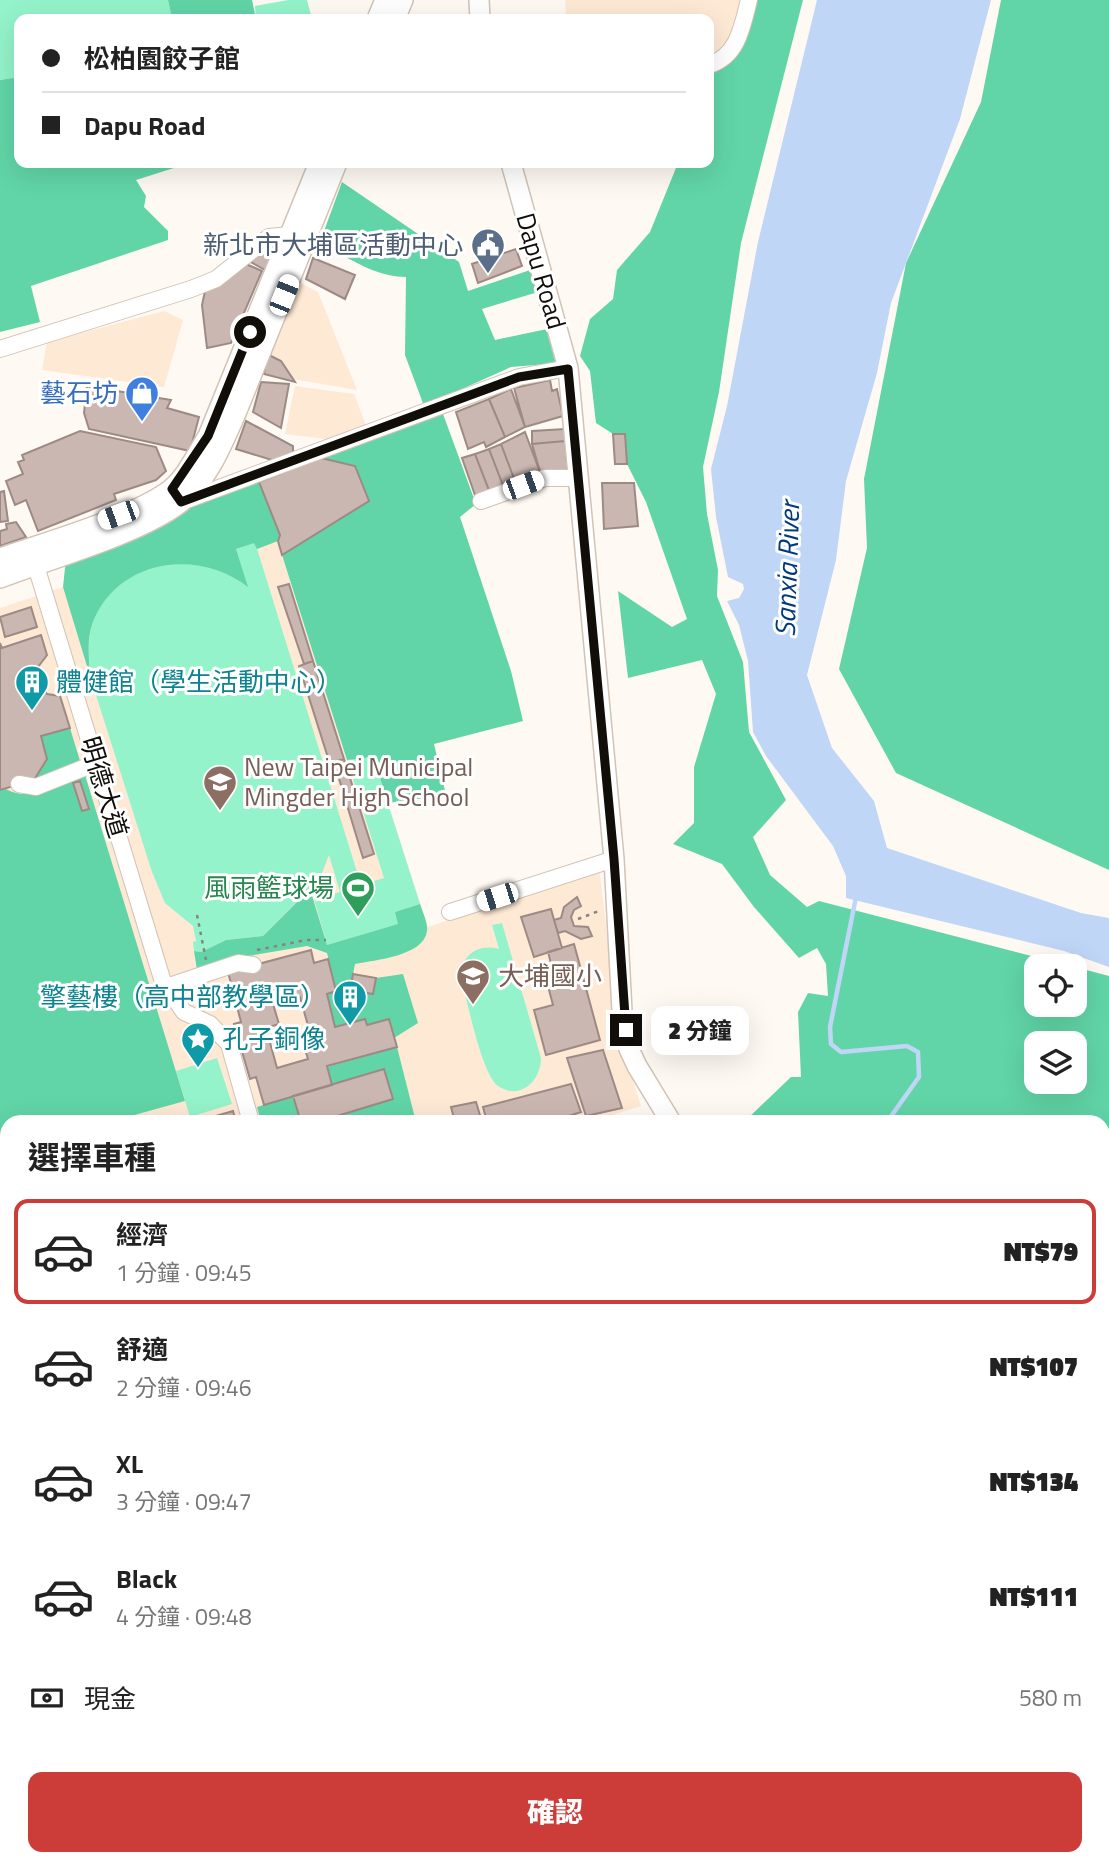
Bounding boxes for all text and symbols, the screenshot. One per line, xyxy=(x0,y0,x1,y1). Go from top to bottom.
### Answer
text: 松柏園餃子館 xyxy=(84,39,240,78)
text: Dapu Road xyxy=(84,106,205,145)
street label: Dapu Road xyxy=(506,208,577,334)
place label: 新北市大埔區活動中心 xyxy=(203,225,463,264)
public building icon: 新北市大埔區活動中心 xyxy=(469,226,507,275)
car xyxy=(267,272,302,318)
route start xyxy=(234,316,266,348)
place label: 藝石坊 xyxy=(40,373,118,412)
shop icon: 藝石坊 xyxy=(123,374,161,423)
car xyxy=(500,468,547,502)
water label: Sanxia River xyxy=(763,497,810,637)
car xyxy=(95,498,142,532)
place label: 體健館（學生活動中心） xyxy=(56,662,342,701)
building icon: 體健館（學生活動中心） xyxy=(13,663,51,712)
street label: 明德大道 xyxy=(71,731,138,842)
place label: New Taipei Municipal Mingder High School xyxy=(244,747,473,816)
school or university icon: New Taipei Municipal Mingder High School xyxy=(201,763,239,812)
place label: 風雨籃球場 xyxy=(204,868,334,907)
sports icon: 風雨籃球場 xyxy=(339,869,377,918)
car xyxy=(474,881,521,913)
map controls xyxy=(1024,954,1087,1094)
button: locate xyxy=(1024,954,1087,1017)
place label: 大埔國小 xyxy=(498,956,602,995)
school or university icon: 大埔國小 xyxy=(454,957,492,1006)
place label: 擎藝樓（高中部教學區） xyxy=(40,977,326,1016)
building icon: 擎藝樓（高中部教學區） xyxy=(331,978,369,1027)
callout: 2 分鐘 xyxy=(650,1006,748,1054)
text: 2 分鐘 xyxy=(668,1013,732,1048)
route end xyxy=(610,1014,642,1046)
place label: 孔子銅像 xyxy=(222,1019,326,1058)
place icon: 孔子銅像 xyxy=(179,1020,217,1069)
button: layers xyxy=(1024,1031,1087,1094)
text: 選擇車種 xyxy=(28,1133,156,1181)
text: 經濟 xyxy=(116,1215,168,1254)
icon: car xyxy=(32,1220,95,1283)
text: NT$79 xyxy=(1004,1232,1078,1271)
text: 1 分鐘 · 09:45 xyxy=(116,1255,252,1290)
text: 舒適 xyxy=(116,1330,168,1369)
icon: car xyxy=(32,1335,95,1398)
text: NT$107 xyxy=(989,1347,1078,1386)
text: 2 分鐘 · 09:46 xyxy=(116,1370,252,1405)
text: XL xyxy=(116,1444,143,1483)
icon: car xyxy=(32,1450,95,1513)
text: NT$134 xyxy=(989,1462,1078,1501)
text: 3 分鐘 · 09:47 xyxy=(116,1484,252,1519)
text: Black xyxy=(116,1559,177,1598)
icon: car xyxy=(32,1565,95,1628)
text: NT$111 xyxy=(989,1577,1078,1616)
text: 4 分鐘 · 09:48 xyxy=(116,1599,252,1634)
icon: cash xyxy=(28,1679,66,1717)
text: 現金 xyxy=(84,1679,136,1718)
text: 580 m xyxy=(1019,1680,1082,1715)
button: 確認 xyxy=(28,1772,1082,1852)

